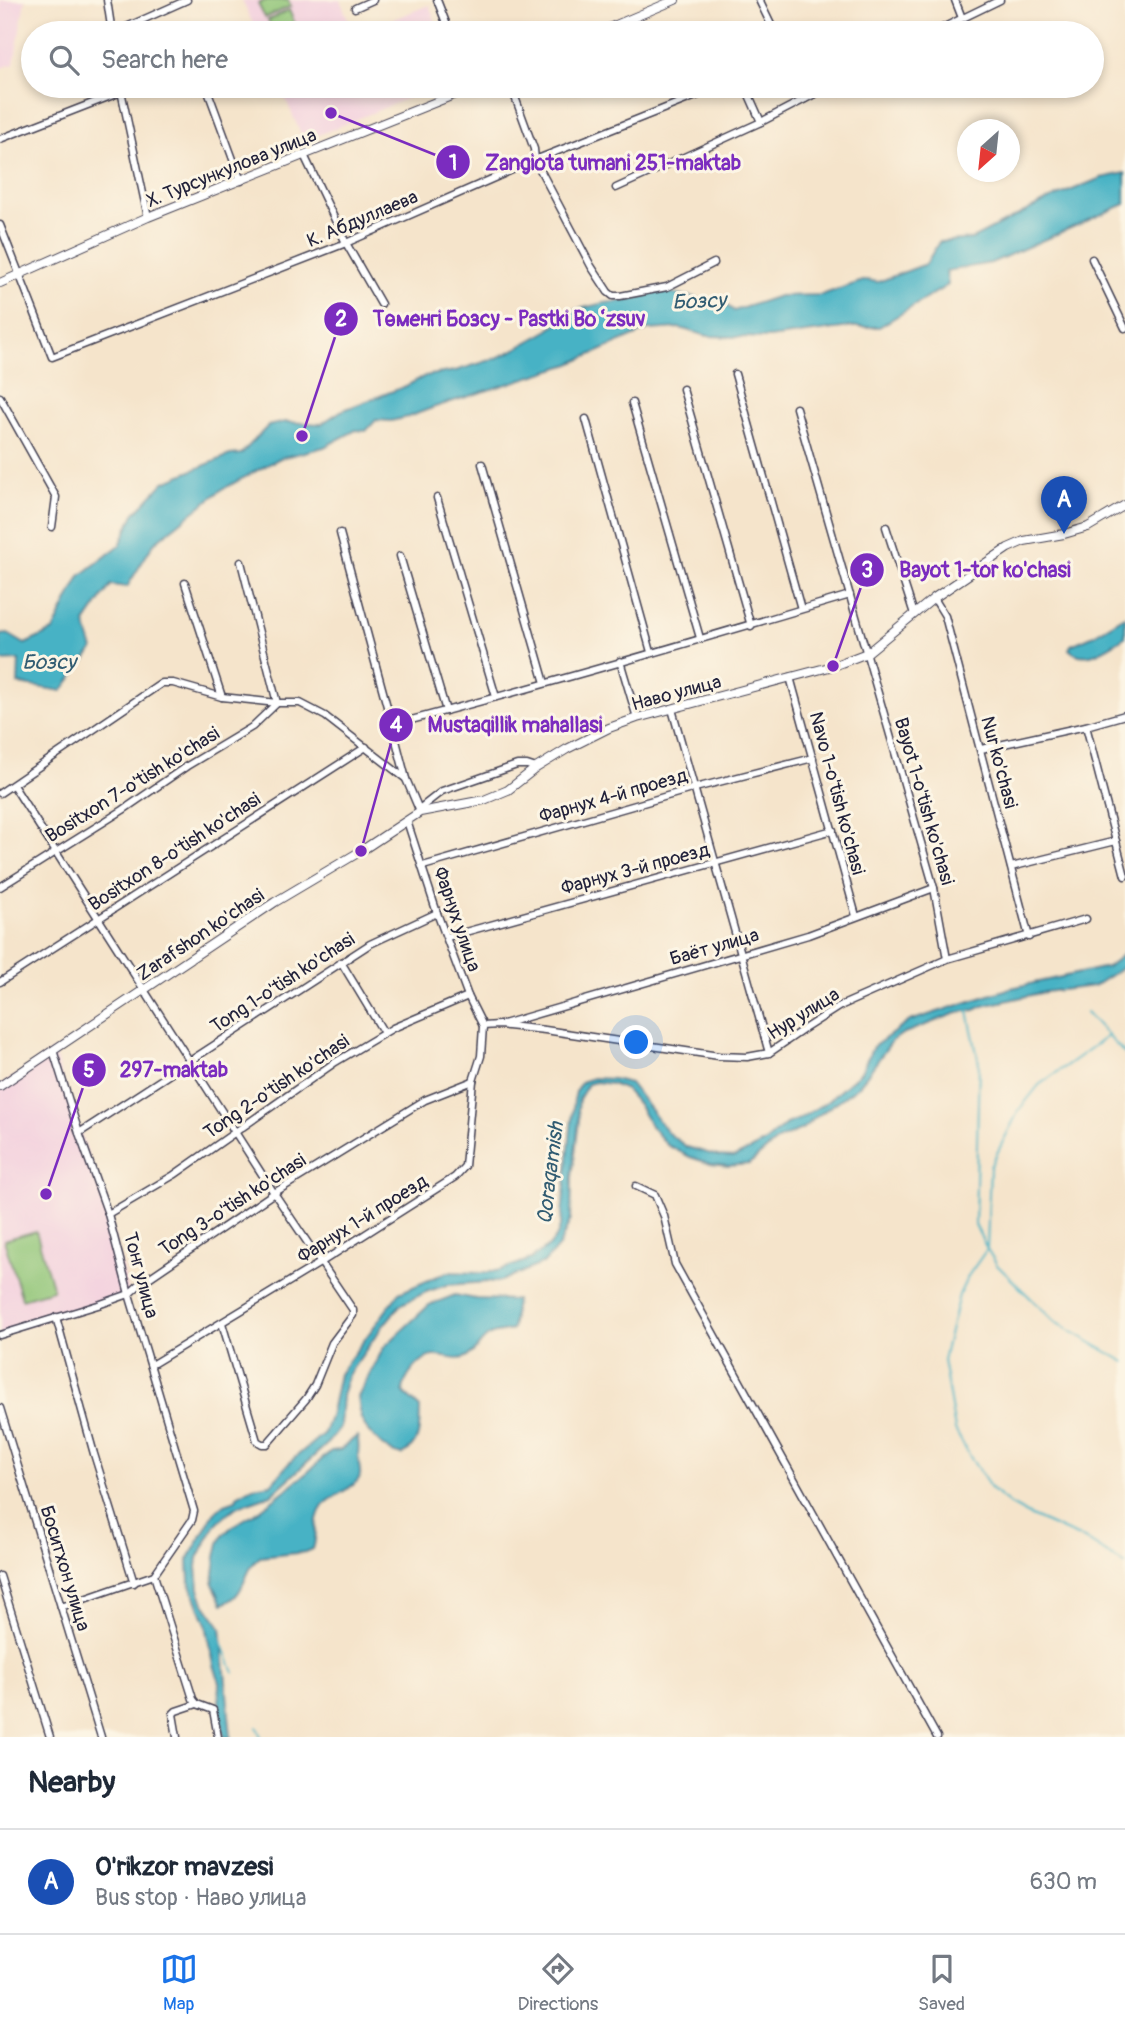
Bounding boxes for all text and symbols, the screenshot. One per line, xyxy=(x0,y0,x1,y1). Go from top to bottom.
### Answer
search box xyxy=(21,21,1104,98)
icon: search xyxy=(45,41,83,79)
text: Search here xyxy=(101,44,228,76)
north arrow xyxy=(957,119,1020,182)
street label: Х. Турсункулова улица xyxy=(143,123,320,213)
callout: Zangiota tumani 251-maktab xyxy=(436,141,755,183)
text: 1 xyxy=(449,150,457,177)
text: Zangiota tumani 251-maktab xyxy=(485,150,741,177)
street label: К. Абдуллаева xyxy=(303,185,422,253)
water label: Бозсу xyxy=(672,287,729,316)
callout: Төменгі Бозсу - Pastki Boʻzsuv xyxy=(324,298,659,340)
text: 2 xyxy=(335,306,347,333)
text: Төменгі Бозсу - Pastki Boʻzsuv xyxy=(372,306,646,333)
pin: A xyxy=(1041,476,1087,534)
callout: Bayot 1-tor ko'chasi xyxy=(850,549,1084,591)
text: 3 xyxy=(861,557,873,584)
text: Bayot 1-tor ko'chasi xyxy=(899,557,1071,584)
water label: Бозсу xyxy=(22,649,79,676)
street label: Наво улица xyxy=(629,669,724,716)
callout: Mustaqillik mahallasi xyxy=(378,704,616,746)
street label: Navo 1-o'tish ko'chasi xyxy=(804,709,870,877)
text: 4 xyxy=(390,712,403,739)
text: Mustaqillik mahallasi xyxy=(428,712,603,739)
street label: Nur ko'chasi xyxy=(975,714,1023,811)
street label: Bayot 1-o'tish ko'chasi xyxy=(889,715,959,888)
street label: Bositxon 7-o'tish ko'chasi xyxy=(41,721,224,848)
street label: Фарнух 4-й проезд xyxy=(536,763,691,829)
street label: Bositxon 8-o'tish ko'chasi xyxy=(84,787,265,916)
street label: Фарнух 3-й проезд xyxy=(559,837,713,900)
street label: Фарнух улица xyxy=(428,864,486,975)
street label: Zarafshon ko'chasi xyxy=(132,883,269,986)
street label: Баёт улица xyxy=(667,923,762,971)
street label: Tong 1-o'tish ko'chasi xyxy=(206,927,359,1038)
street label: Нур улица xyxy=(763,982,844,1045)
your location xyxy=(619,1025,653,1059)
street label: Tong 2-o'tish ko'chasi xyxy=(199,1029,354,1144)
callout: 297-maktab xyxy=(71,1049,243,1091)
text: 5 xyxy=(83,1057,95,1084)
text: 297-maktab xyxy=(120,1057,228,1084)
water label: Qoraqamish xyxy=(531,1119,570,1226)
street label: Tong 3-o'tish ko'chasi xyxy=(154,1148,311,1261)
street label: Фарнух 1-й проезд xyxy=(293,1169,433,1269)
street label: Тонг улица xyxy=(118,1230,164,1321)
street label: Боситхон улица xyxy=(35,1503,96,1634)
text: Nearby xyxy=(28,1764,115,1801)
text: O'rikzor mavzesi xyxy=(95,1851,273,1883)
text: A xyxy=(44,1867,58,1896)
text: 630 m xyxy=(1030,1867,1097,1896)
text: Bus stop · Наво улица xyxy=(95,1883,306,1912)
tab: Map xyxy=(160,1950,198,2016)
tab: Directions xyxy=(518,1950,598,2016)
tab: Saved xyxy=(918,1950,965,2016)

